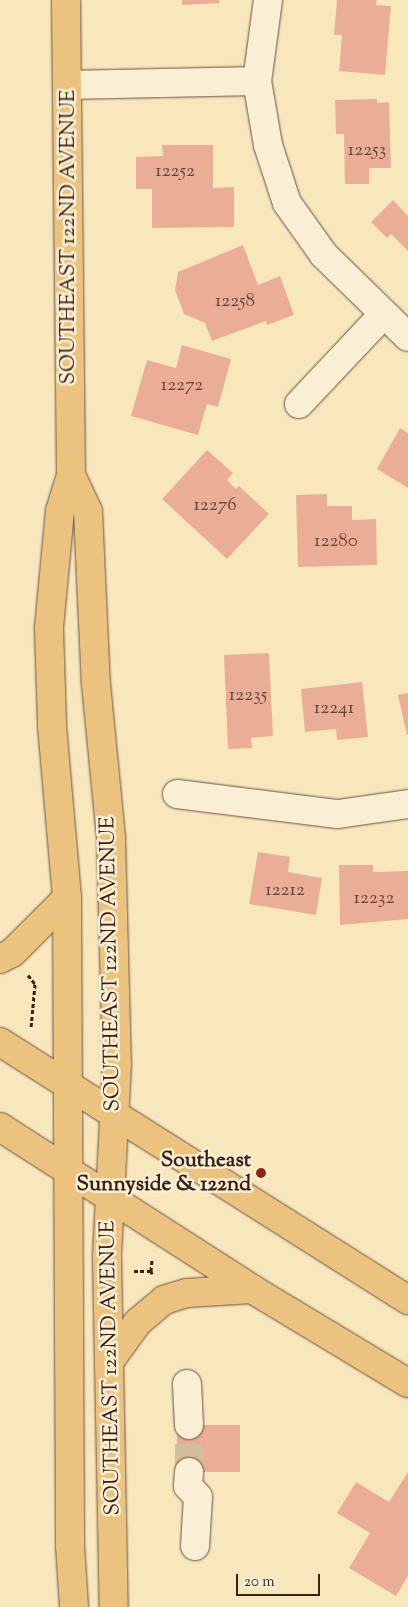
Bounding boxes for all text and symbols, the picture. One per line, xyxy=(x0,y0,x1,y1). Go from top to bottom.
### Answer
street label: SOUTHEAST 122ND AVENUE xyxy=(56,89,82,385)
house number: 12253 xyxy=(348,140,386,162)
house number: 12252 xyxy=(155,161,195,183)
house number: 12258 xyxy=(215,291,255,313)
house number: 12272 xyxy=(161,375,203,397)
house number: 12276 xyxy=(193,495,237,517)
house number: 12280 xyxy=(314,531,358,553)
house number: 12235 xyxy=(229,685,267,707)
house number: 12241 xyxy=(314,698,354,720)
street label: SOUTHEAST 122ND AVENUE xyxy=(96,816,126,1112)
house number: 12212 xyxy=(265,880,305,902)
house number: 12232 xyxy=(354,888,394,910)
place label: Southeast Sunnyside & 122nd xyxy=(76,1148,251,1198)
marker: Southeast Sunnyside & 122nd xyxy=(255,1167,267,1179)
street label: SOUTHEAST 122ND AVENUE xyxy=(96,1220,126,1516)
scale bar xyxy=(238,1564,322,1596)
text: 20 m xyxy=(244,1572,275,1593)

